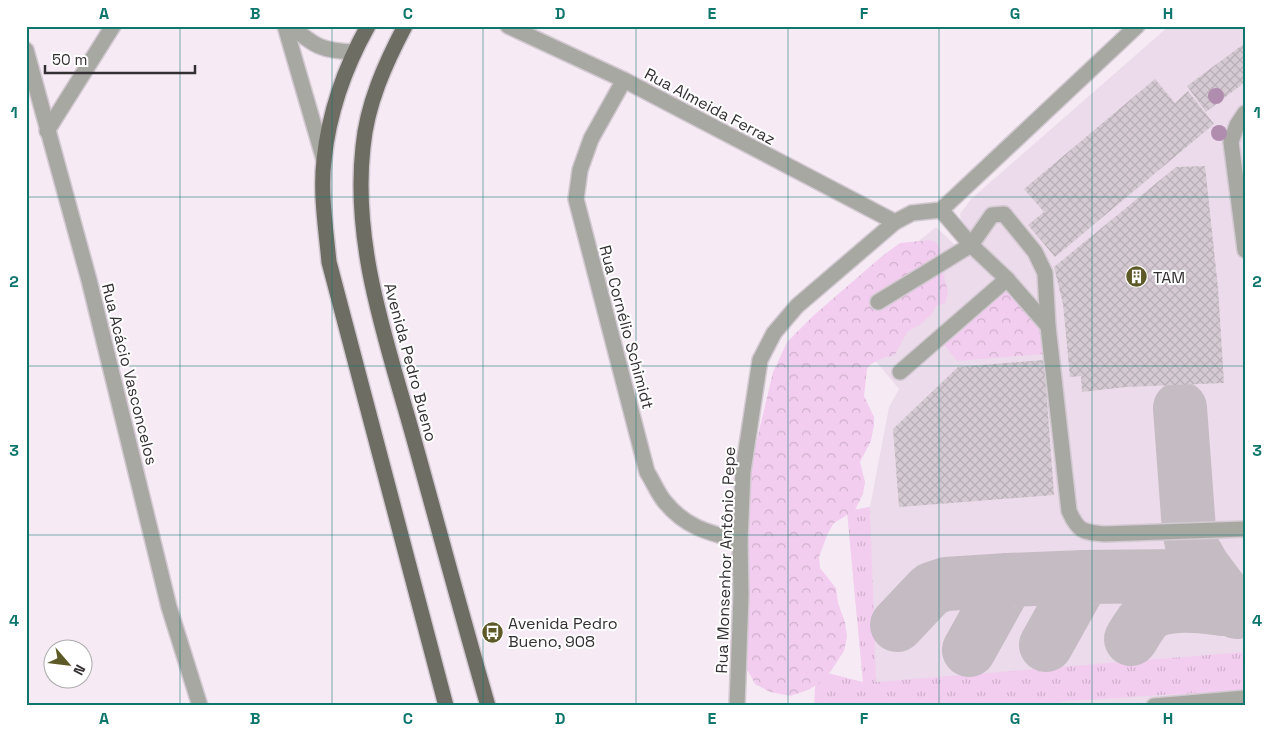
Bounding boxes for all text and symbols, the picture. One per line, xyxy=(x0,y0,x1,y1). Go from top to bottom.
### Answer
text: A xyxy=(99,3,109,24)
text: B xyxy=(250,3,260,24)
text: C xyxy=(403,3,413,24)
text: D xyxy=(555,3,565,24)
text: E xyxy=(708,3,717,24)
text: F xyxy=(860,3,869,24)
text: G xyxy=(1010,3,1020,24)
text: H xyxy=(1163,3,1173,24)
scale bar xyxy=(45,42,195,74)
text: 50 m xyxy=(52,50,87,69)
street label: Rua Almeida Ferraz xyxy=(641,63,779,150)
text: 1 xyxy=(10,102,18,123)
text: 1 xyxy=(1253,102,1261,123)
street label: Rua Cornélio Schimidt xyxy=(595,243,659,411)
building icon: TAM xyxy=(1125,265,1149,289)
place label: TAM xyxy=(1153,267,1185,288)
text: 2 xyxy=(9,271,19,292)
text: 2 xyxy=(1252,271,1262,292)
street label: Rua Acácio Vasconcelos xyxy=(97,281,162,467)
street label: Avenida Pedro Bueno xyxy=(379,281,442,444)
text: 3 xyxy=(9,440,19,461)
text: 3 xyxy=(1252,440,1262,461)
street label: Rua Monsenhor Antônio Pepe xyxy=(711,446,740,674)
text: 4 xyxy=(9,610,19,631)
text: 4 xyxy=(1252,610,1262,631)
place label: Avenida Pedro Bueno, 908 xyxy=(508,613,618,652)
bus stop icon: Avenida Pedro Bueno, 908 xyxy=(480,620,504,644)
north arrow xyxy=(42,640,92,690)
text: N xyxy=(69,662,90,678)
text: A xyxy=(99,708,109,729)
text: B xyxy=(250,708,260,729)
text: C xyxy=(403,708,413,729)
text: D xyxy=(555,708,565,729)
text: E xyxy=(708,708,717,729)
text: F xyxy=(860,708,869,729)
text: G xyxy=(1010,708,1020,729)
text: H xyxy=(1163,708,1173,729)

